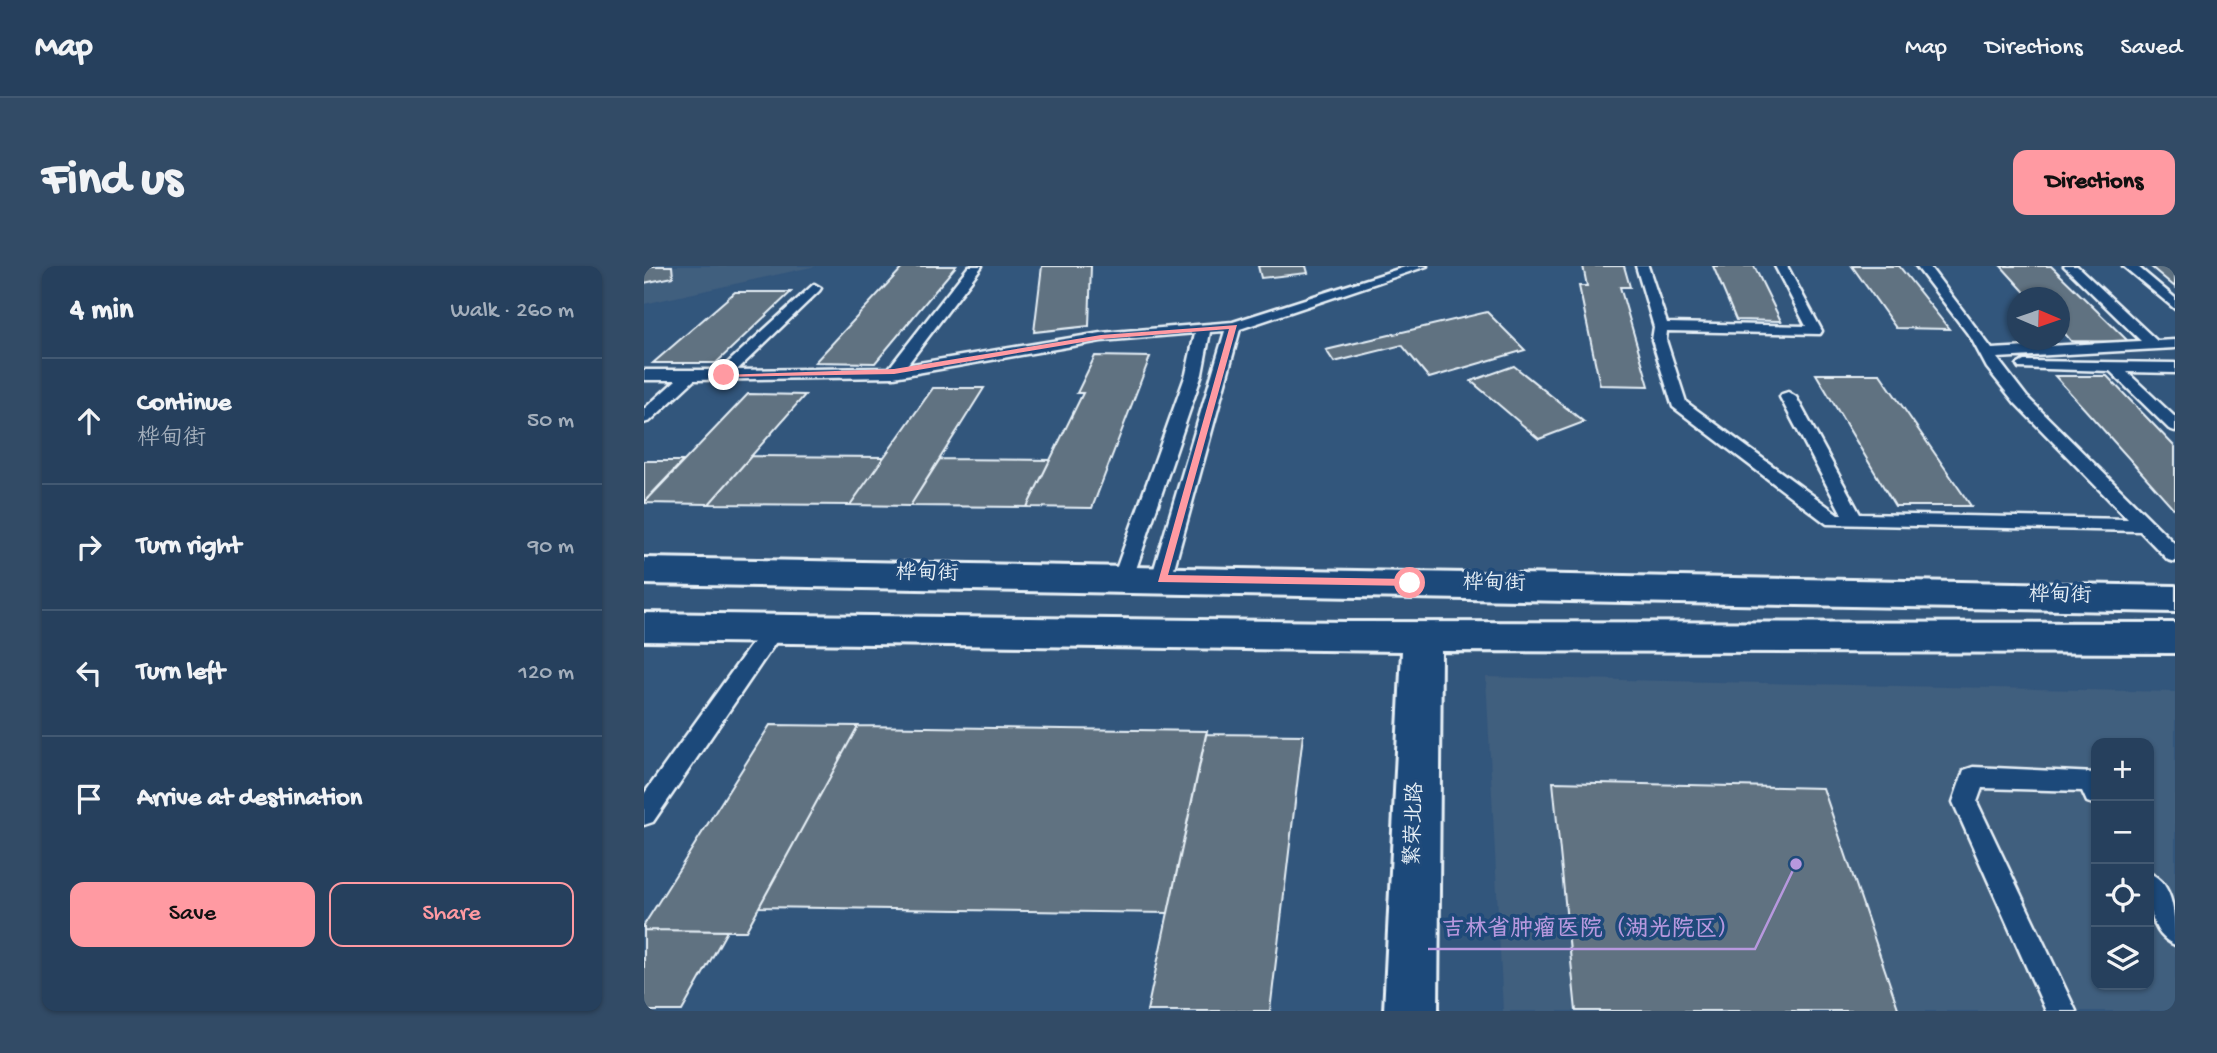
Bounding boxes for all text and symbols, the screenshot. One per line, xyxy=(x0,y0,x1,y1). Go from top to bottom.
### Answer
text: Map xyxy=(35,29,92,67)
text: Map xyxy=(1905,34,1947,63)
text: Directions xyxy=(1985,34,2083,63)
text: Saved xyxy=(2121,34,2182,63)
button: Directions xyxy=(2013,150,2175,215)
text: Find us xyxy=(42,153,182,211)
north arrow xyxy=(2007,287,2070,350)
text: 4 min xyxy=(70,294,133,329)
text: Walk · 260 m xyxy=(450,298,574,325)
route end xyxy=(708,359,739,390)
text: Continue xyxy=(137,389,231,420)
icon: ahead xyxy=(70,402,108,440)
text: 50 m xyxy=(527,408,574,435)
text: 桦甸街 xyxy=(137,426,206,453)
icon: right xyxy=(70,528,108,566)
text: Turn right xyxy=(137,532,241,563)
text: 90 m xyxy=(528,534,574,561)
street label: 桦甸街 xyxy=(895,560,959,588)
route start xyxy=(1394,567,1425,598)
street label: 桦甸街 xyxy=(1462,570,1526,598)
street label: 桦甸街 xyxy=(2028,582,2092,610)
icon: left xyxy=(70,654,108,692)
text: Turn left xyxy=(137,658,225,689)
text: 120 m xyxy=(519,660,574,687)
map controls xyxy=(2091,738,2154,990)
button: + xyxy=(2091,738,2154,801)
icon: arrive xyxy=(70,780,108,818)
street label: 繁荣北路 xyxy=(1400,782,1430,866)
text: Arrive at destination xyxy=(137,784,362,815)
button: − xyxy=(2091,801,2154,864)
button: locate xyxy=(2091,864,2154,927)
button: Save xyxy=(70,882,315,947)
button: Share xyxy=(329,882,574,947)
callout: 吉林省肿瘤医院（湖光院区） xyxy=(1428,905,1755,949)
text: 吉林省肿瘤医院（湖光院区） xyxy=(1442,915,1741,944)
button: layers xyxy=(2091,927,2154,990)

